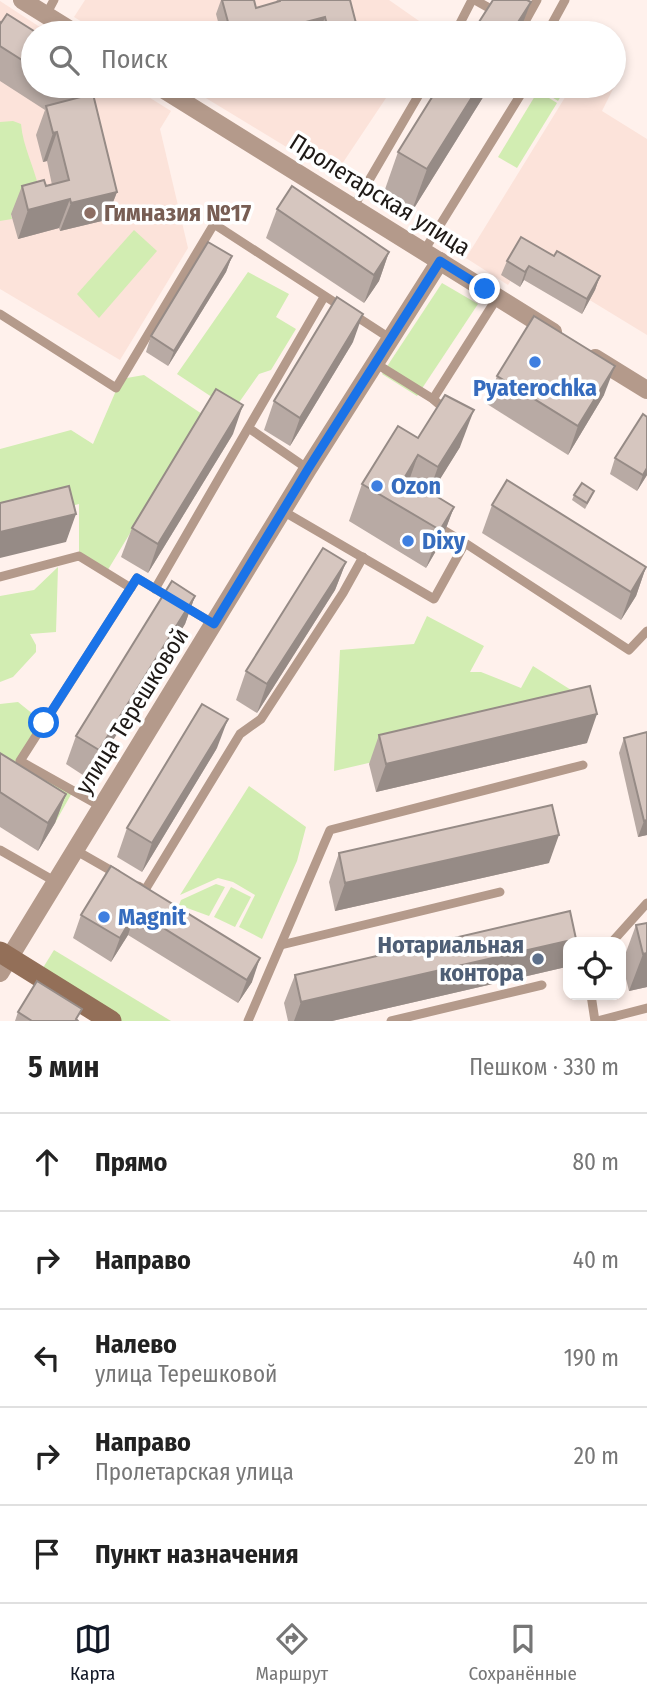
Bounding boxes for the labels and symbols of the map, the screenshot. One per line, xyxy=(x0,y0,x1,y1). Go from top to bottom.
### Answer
street label: Пролетарская улица xyxy=(285,128,475,262)
place label: Гимназия №17 xyxy=(104,199,251,227)
marker: Гимназия №17 xyxy=(82,205,98,221)
route end xyxy=(469,273,500,304)
marker: Pyaterochka xyxy=(527,354,543,370)
place label: Pyaterochka xyxy=(473,374,597,402)
place label: Ozon xyxy=(391,472,441,500)
marker: Ozon xyxy=(369,478,385,494)
place label: Dixy xyxy=(422,527,466,555)
marker: Dixy xyxy=(400,533,416,549)
street label: улица Терешковой xyxy=(70,623,194,799)
route start xyxy=(28,707,59,738)
place label: Magnit xyxy=(118,903,187,931)
marker: Magnit xyxy=(96,909,112,925)
place label: Нотариальная контора xyxy=(378,931,524,987)
marker: Нотариальная контора xyxy=(530,951,546,967)

